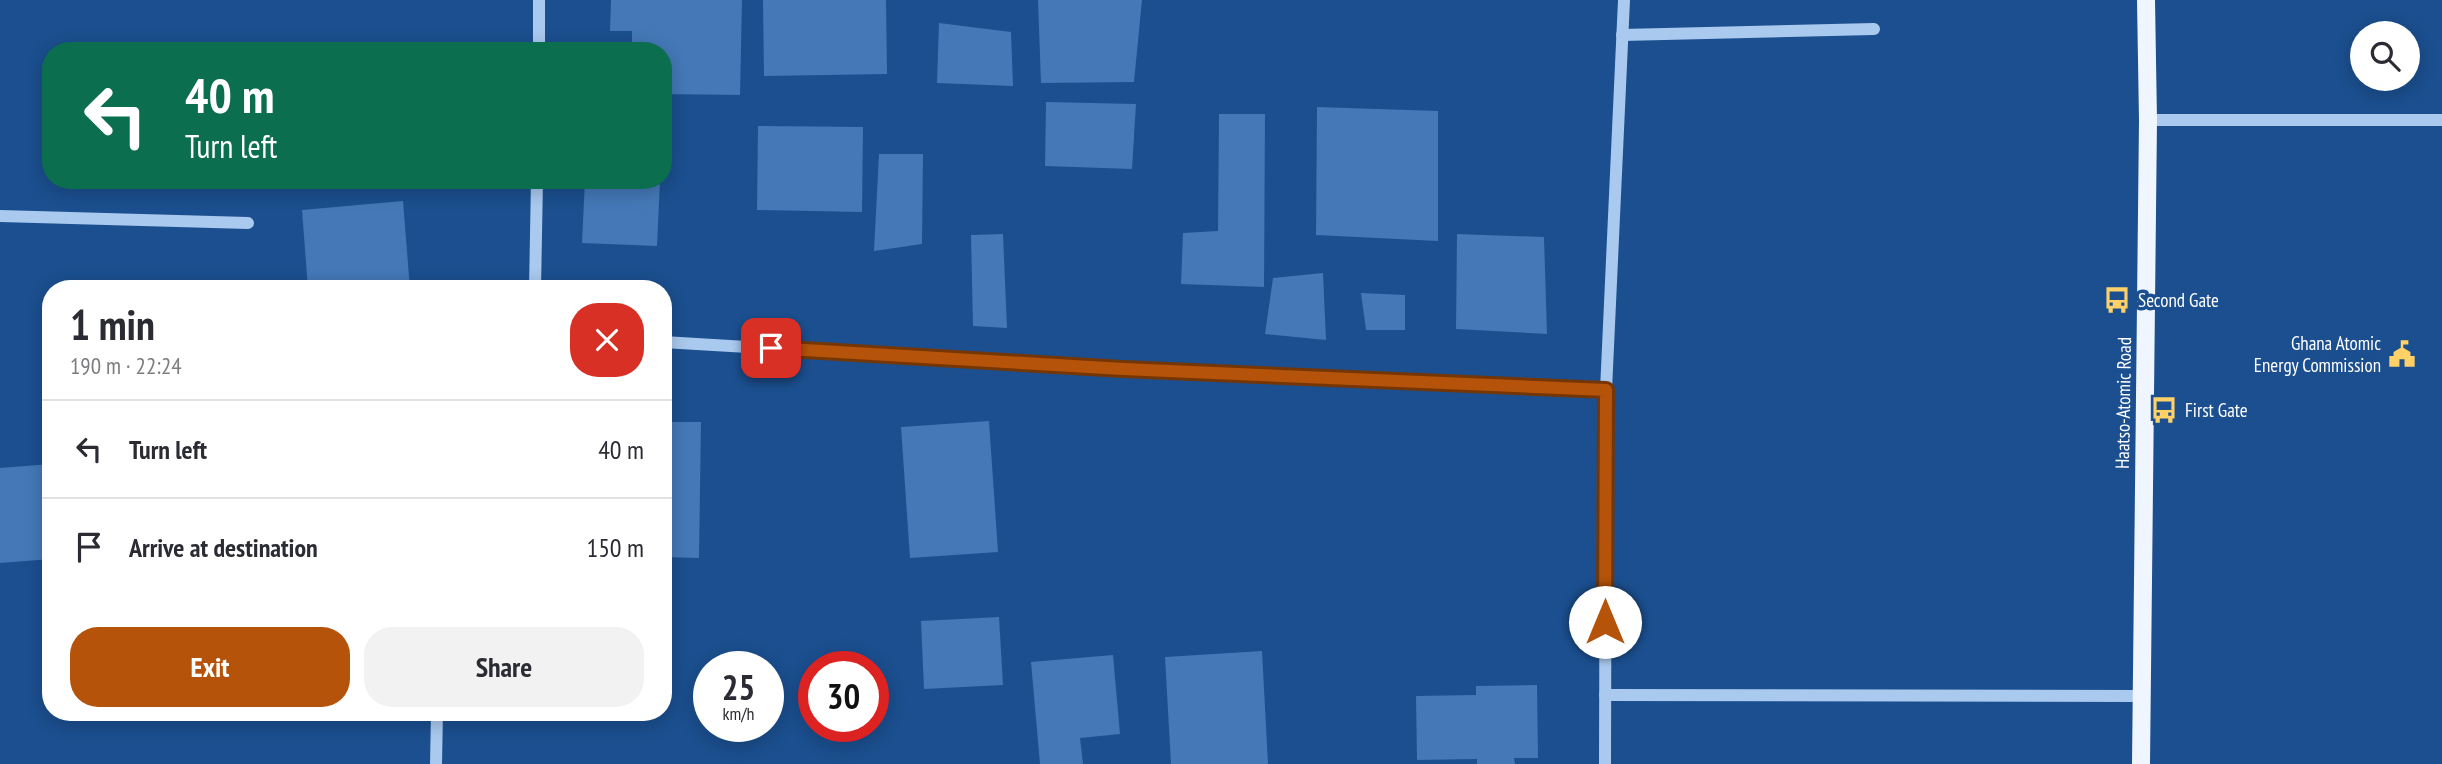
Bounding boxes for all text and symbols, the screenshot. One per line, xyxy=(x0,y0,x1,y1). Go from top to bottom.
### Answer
map controls xyxy=(2350,21,2420,91)
button: search xyxy=(2350,21,2420,91)
text: 40 m xyxy=(185,63,274,127)
icon: left xyxy=(70,70,161,161)
text: Turn left xyxy=(185,125,277,167)
bus stop icon: Second Gate xyxy=(2102,285,2132,315)
place label: Second Gate xyxy=(2138,288,2219,312)
text: 1 min xyxy=(70,297,155,352)
button: close xyxy=(570,303,644,377)
pin xyxy=(741,318,801,378)
icon: arrive xyxy=(752,329,790,367)
place label: Ghana Atomic Energy Commission xyxy=(2254,331,2381,377)
street label: Haatso-Atomic Road xyxy=(2110,337,2136,469)
public building icon: Ghana Atomic Energy Commission xyxy=(2387,339,2417,369)
text: 190 m · 22:24 xyxy=(70,351,182,380)
bus stop icon: First Gate xyxy=(2149,395,2179,425)
place label: First Gate xyxy=(2185,398,2248,422)
icon: left xyxy=(70,430,108,468)
text: Turn left xyxy=(129,433,207,466)
text: 40 m xyxy=(598,433,644,466)
icon: arrive xyxy=(70,528,108,566)
text: Arrive at destination xyxy=(129,531,318,564)
text: 150 m xyxy=(586,531,644,564)
position arrow xyxy=(1568,585,1642,659)
button: Exit xyxy=(70,627,350,707)
button: Share xyxy=(364,627,644,707)
speed limit sign: 30 xyxy=(798,651,889,742)
text: 25 xyxy=(722,664,755,710)
text: km/h xyxy=(723,702,754,725)

